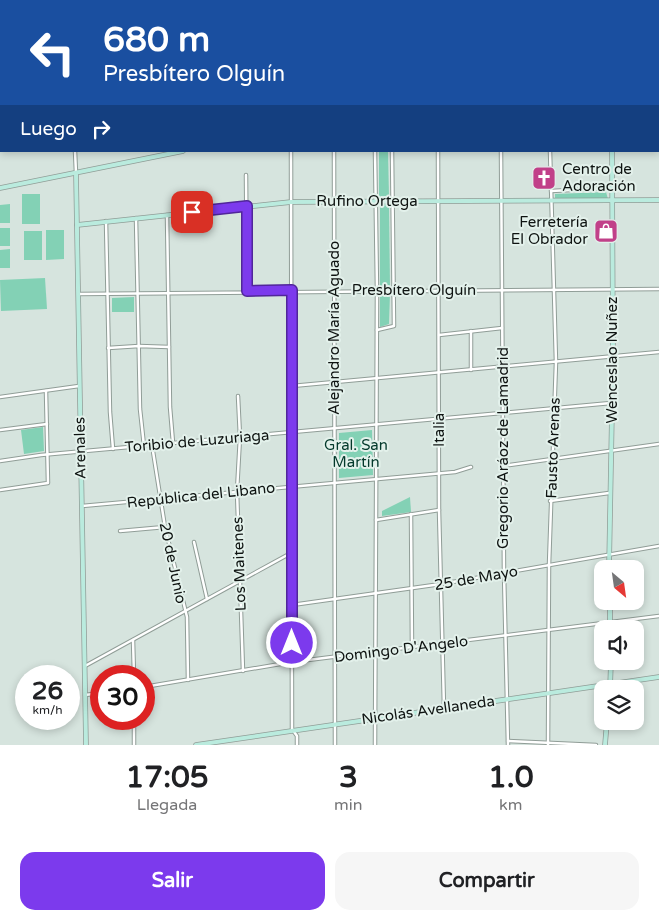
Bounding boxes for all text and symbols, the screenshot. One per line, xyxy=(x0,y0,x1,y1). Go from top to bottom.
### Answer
text: 680 m xyxy=(103,19,210,61)
icon: left xyxy=(20,20,85,85)
text: Presbítero Olguín xyxy=(103,61,285,87)
icon: right xyxy=(87,115,115,143)
text: Luego xyxy=(20,118,77,140)
place label: Centro de Adoración xyxy=(562,160,636,195)
church icon: Centro de Adoración xyxy=(531,165,557,191)
pin xyxy=(171,191,213,233)
street label: Rufino Ortega xyxy=(316,192,418,210)
icon: arrive xyxy=(178,198,206,226)
place label: Ferretería El Obrador xyxy=(511,213,588,248)
shop icon: Ferretería El Obrador xyxy=(593,218,619,244)
street label: Alejandro María Aguado xyxy=(325,241,343,415)
street label: Presbítero Olguín xyxy=(352,281,476,299)
street label: Wenceslao Nuñez xyxy=(603,296,621,424)
street label: Gregorio Aráoz de Lamadrid xyxy=(494,347,512,549)
street label: Fausto Arenas xyxy=(542,397,564,499)
street label: Italia xyxy=(430,413,448,447)
street label: Arenales xyxy=(70,417,90,479)
street label: Toribio de Luzuriaga xyxy=(124,426,270,456)
park label: Gral. San Martín xyxy=(324,436,388,471)
street label: República del Libano xyxy=(126,478,276,512)
street label: Los Maitenes xyxy=(228,516,250,612)
street label: 20 de Junio xyxy=(156,521,190,605)
north arrow xyxy=(594,560,644,610)
map controls xyxy=(594,560,644,730)
street label: 25 de Mayo xyxy=(433,562,519,594)
position arrow xyxy=(265,616,317,668)
button: sound xyxy=(594,620,644,670)
street label: Domingo D'Angelo xyxy=(333,632,469,666)
speed limit sign: 30 xyxy=(90,665,155,730)
text: 26 xyxy=(32,676,63,706)
button: layers xyxy=(594,680,644,730)
street label: Nicolás Avellaneda xyxy=(360,692,496,728)
text: km/h xyxy=(32,703,63,717)
text: 17:05 xyxy=(125,759,209,796)
text: 3 xyxy=(339,759,358,796)
text: 1.0 xyxy=(488,759,533,796)
text: Llegada xyxy=(137,795,197,815)
text: min xyxy=(334,795,363,815)
text: km xyxy=(499,795,522,815)
button: Salir xyxy=(20,852,325,910)
button: Compartir xyxy=(335,852,639,910)

